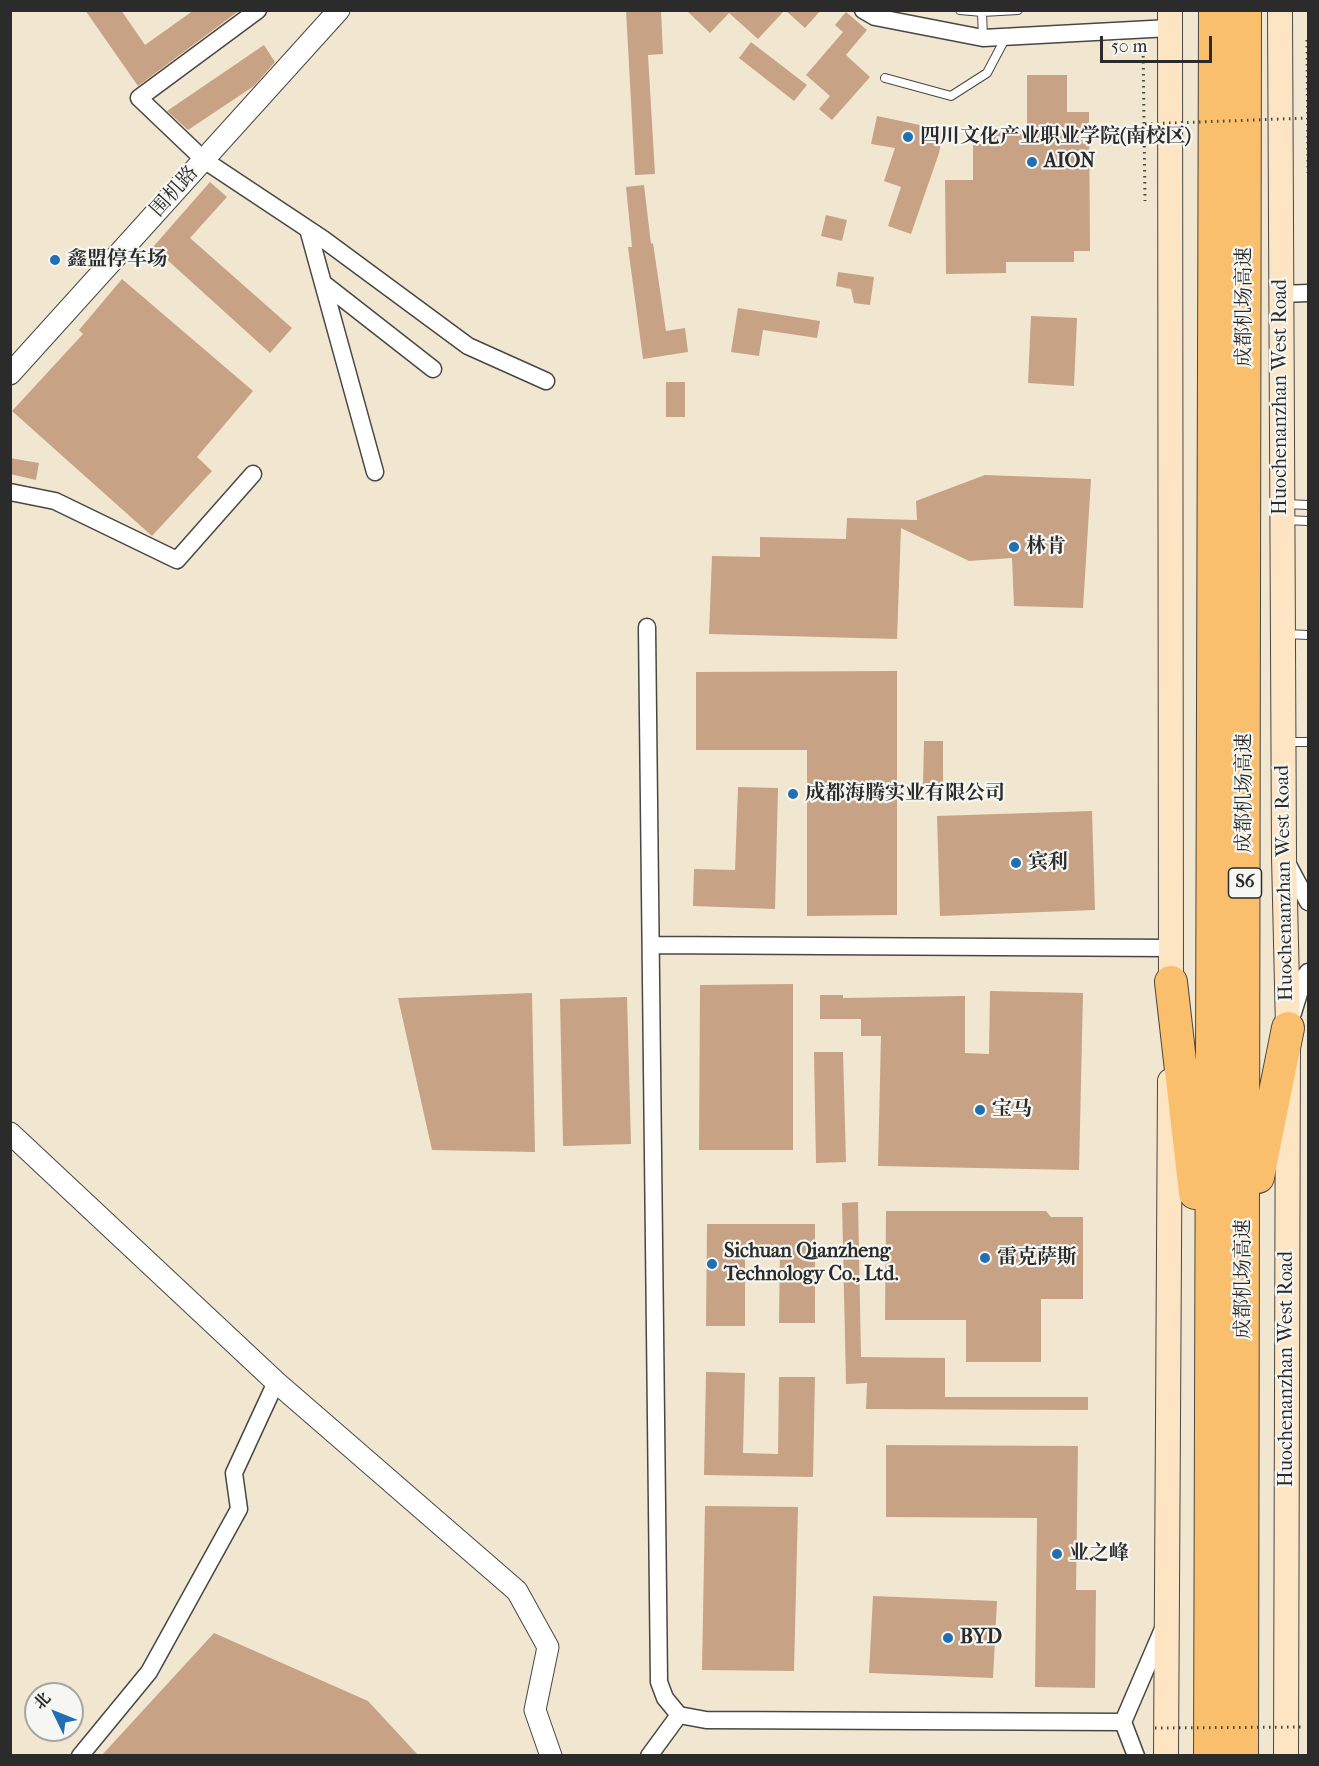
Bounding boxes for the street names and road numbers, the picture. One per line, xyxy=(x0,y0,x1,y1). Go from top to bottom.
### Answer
street label: 围机路 xyxy=(146,162,204,222)
street label: 成都机场高速 xyxy=(1233,247,1257,367)
street label: Huochenanzhan West Road xyxy=(1269,279,1293,515)
street label: 成都机场高速 xyxy=(1233,733,1257,853)
street label: Huochenanzhan West Road xyxy=(1271,765,1299,1001)
road number: S6 xyxy=(1228,868,1262,898)
street label: 成都机场高速 xyxy=(1232,1219,1256,1339)
street label: Huochenanzhan West Road xyxy=(1275,1251,1299,1487)

